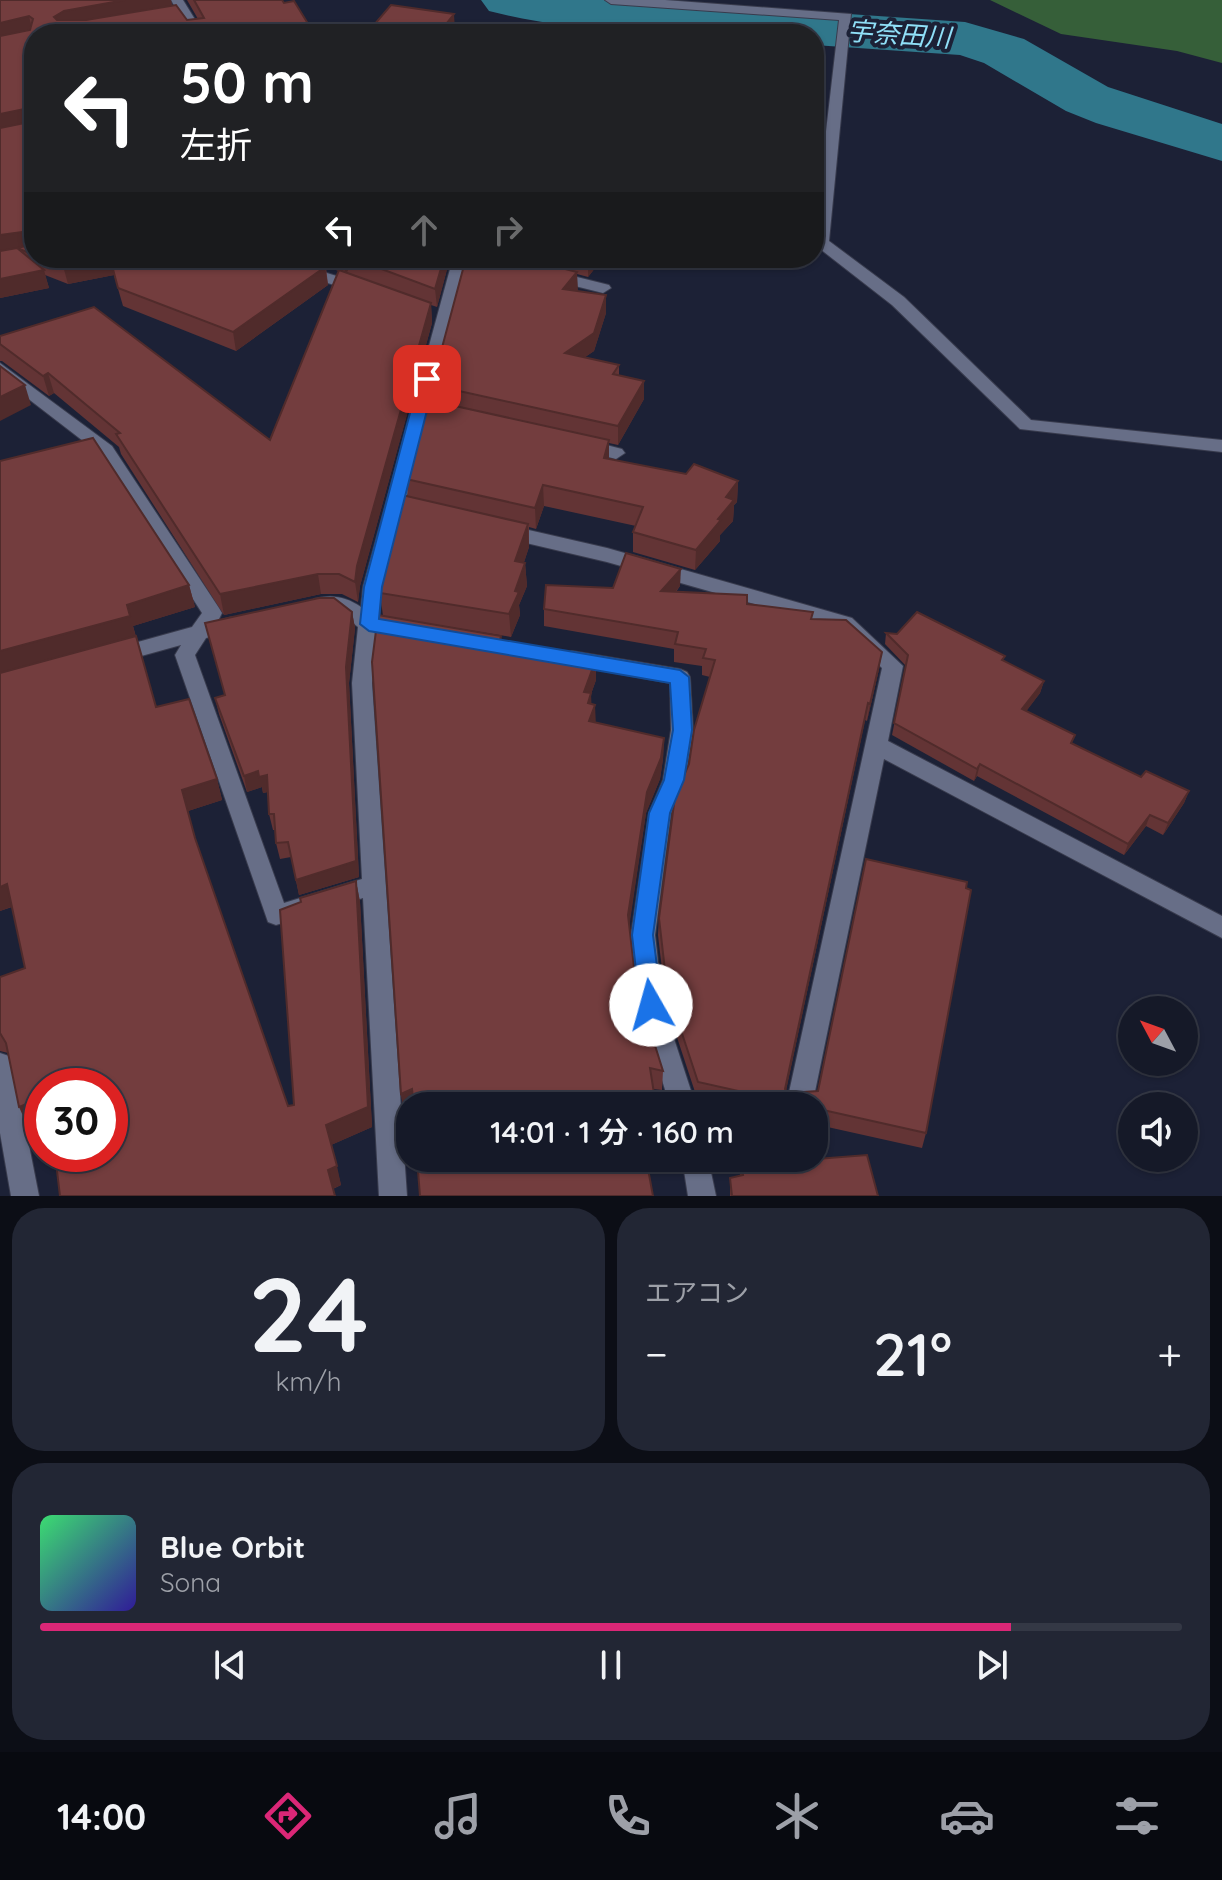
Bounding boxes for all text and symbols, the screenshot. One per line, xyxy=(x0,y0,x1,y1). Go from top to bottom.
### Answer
water label: 宇奈田川 xyxy=(846,14,955,54)
text: 50 m xyxy=(180,47,314,117)
icon: left xyxy=(48,56,152,160)
text: 左折 xyxy=(180,122,252,167)
icon: left xyxy=(318,208,362,252)
icon: ahead xyxy=(402,208,446,252)
icon: right xyxy=(486,208,530,252)
pin xyxy=(393,345,461,413)
icon: arrive xyxy=(405,357,449,401)
position arrow xyxy=(609,963,693,1047)
north arrow xyxy=(1118,996,1198,1076)
map controls xyxy=(1118,996,1198,1172)
speed limit sign: 30 xyxy=(24,1068,128,1172)
button: sound xyxy=(1118,1092,1198,1172)
text: 14:01 · 1 分 · 160 m xyxy=(490,1113,734,1151)
text: 24 xyxy=(248,1248,369,1378)
text: エアコン xyxy=(645,1276,749,1309)
text: 21° xyxy=(873,1316,952,1391)
text: − xyxy=(645,1326,668,1381)
text: + xyxy=(1157,1326,1182,1381)
text: km/h xyxy=(276,1365,341,1398)
text: Blue Orbit xyxy=(160,1528,305,1566)
text: Sona xyxy=(160,1566,221,1599)
icon: previous xyxy=(208,1643,252,1687)
icon: pause xyxy=(589,1643,633,1687)
icon: next xyxy=(970,1643,1014,1687)
icon: directions xyxy=(260,1788,316,1844)
icon: music xyxy=(430,1788,486,1844)
icon: phone xyxy=(600,1788,656,1844)
icon: climate xyxy=(769,1788,825,1844)
icon: car xyxy=(939,1788,995,1844)
icon: filters xyxy=(1109,1788,1165,1844)
text: 14:00 xyxy=(57,1794,146,1839)

